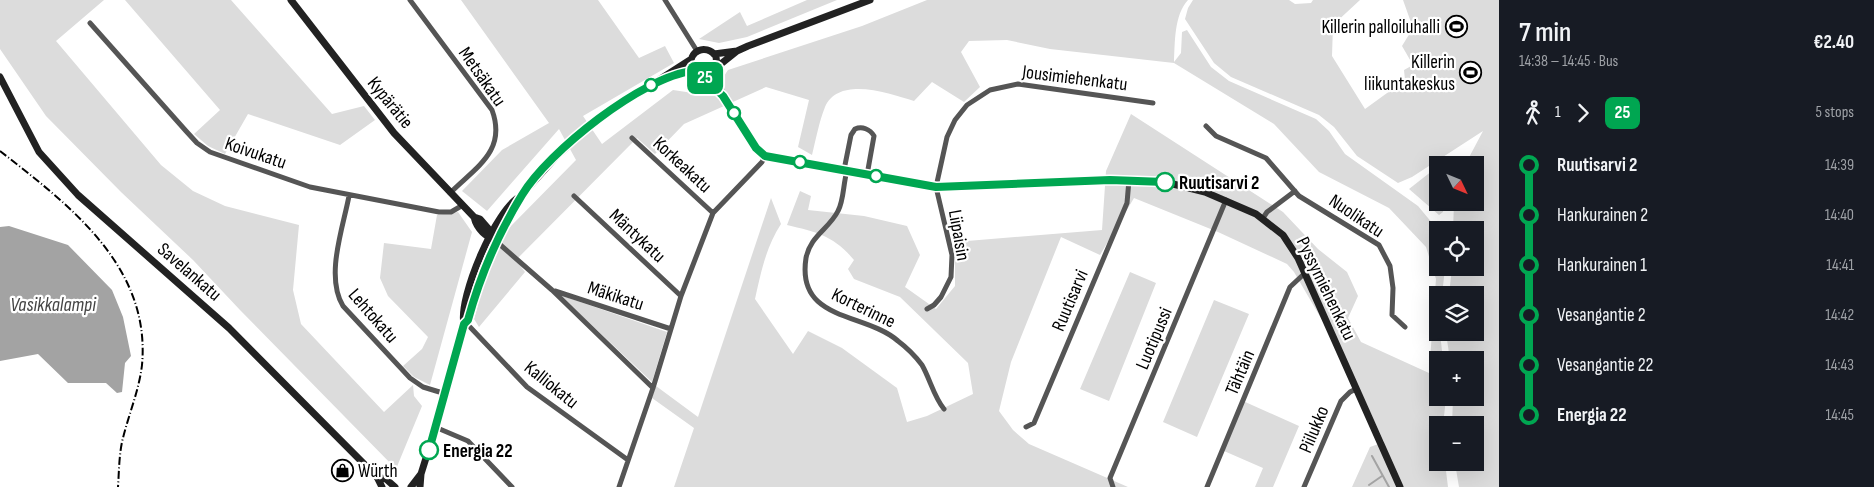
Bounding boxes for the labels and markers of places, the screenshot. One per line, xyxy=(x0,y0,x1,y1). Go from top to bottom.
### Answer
sports icon: Killerin palloiluhalli xyxy=(1444,14,1468,38)
place label: Killerin palloiluhalli xyxy=(1321,16,1440,39)
place label: Killerin liikuntakeskus xyxy=(1364,51,1455,96)
sports icon: Killerin liikuntakeskus xyxy=(1459,60,1483,84)
unlabelled marker xyxy=(644,78,658,92)
unlabelled marker xyxy=(727,106,741,120)
unlabelled marker xyxy=(793,155,807,169)
unlabelled marker xyxy=(869,169,883,183)
marker: Ruutisarvi 2 xyxy=(1155,172,1175,192)
place label: Ruutisarvi 2 xyxy=(1179,172,1259,195)
marker: Energia 22 xyxy=(419,440,439,460)
place label: Energia 22 xyxy=(443,440,513,463)
shop icon: Würth xyxy=(330,458,354,482)
place label: Würth xyxy=(358,460,398,483)

